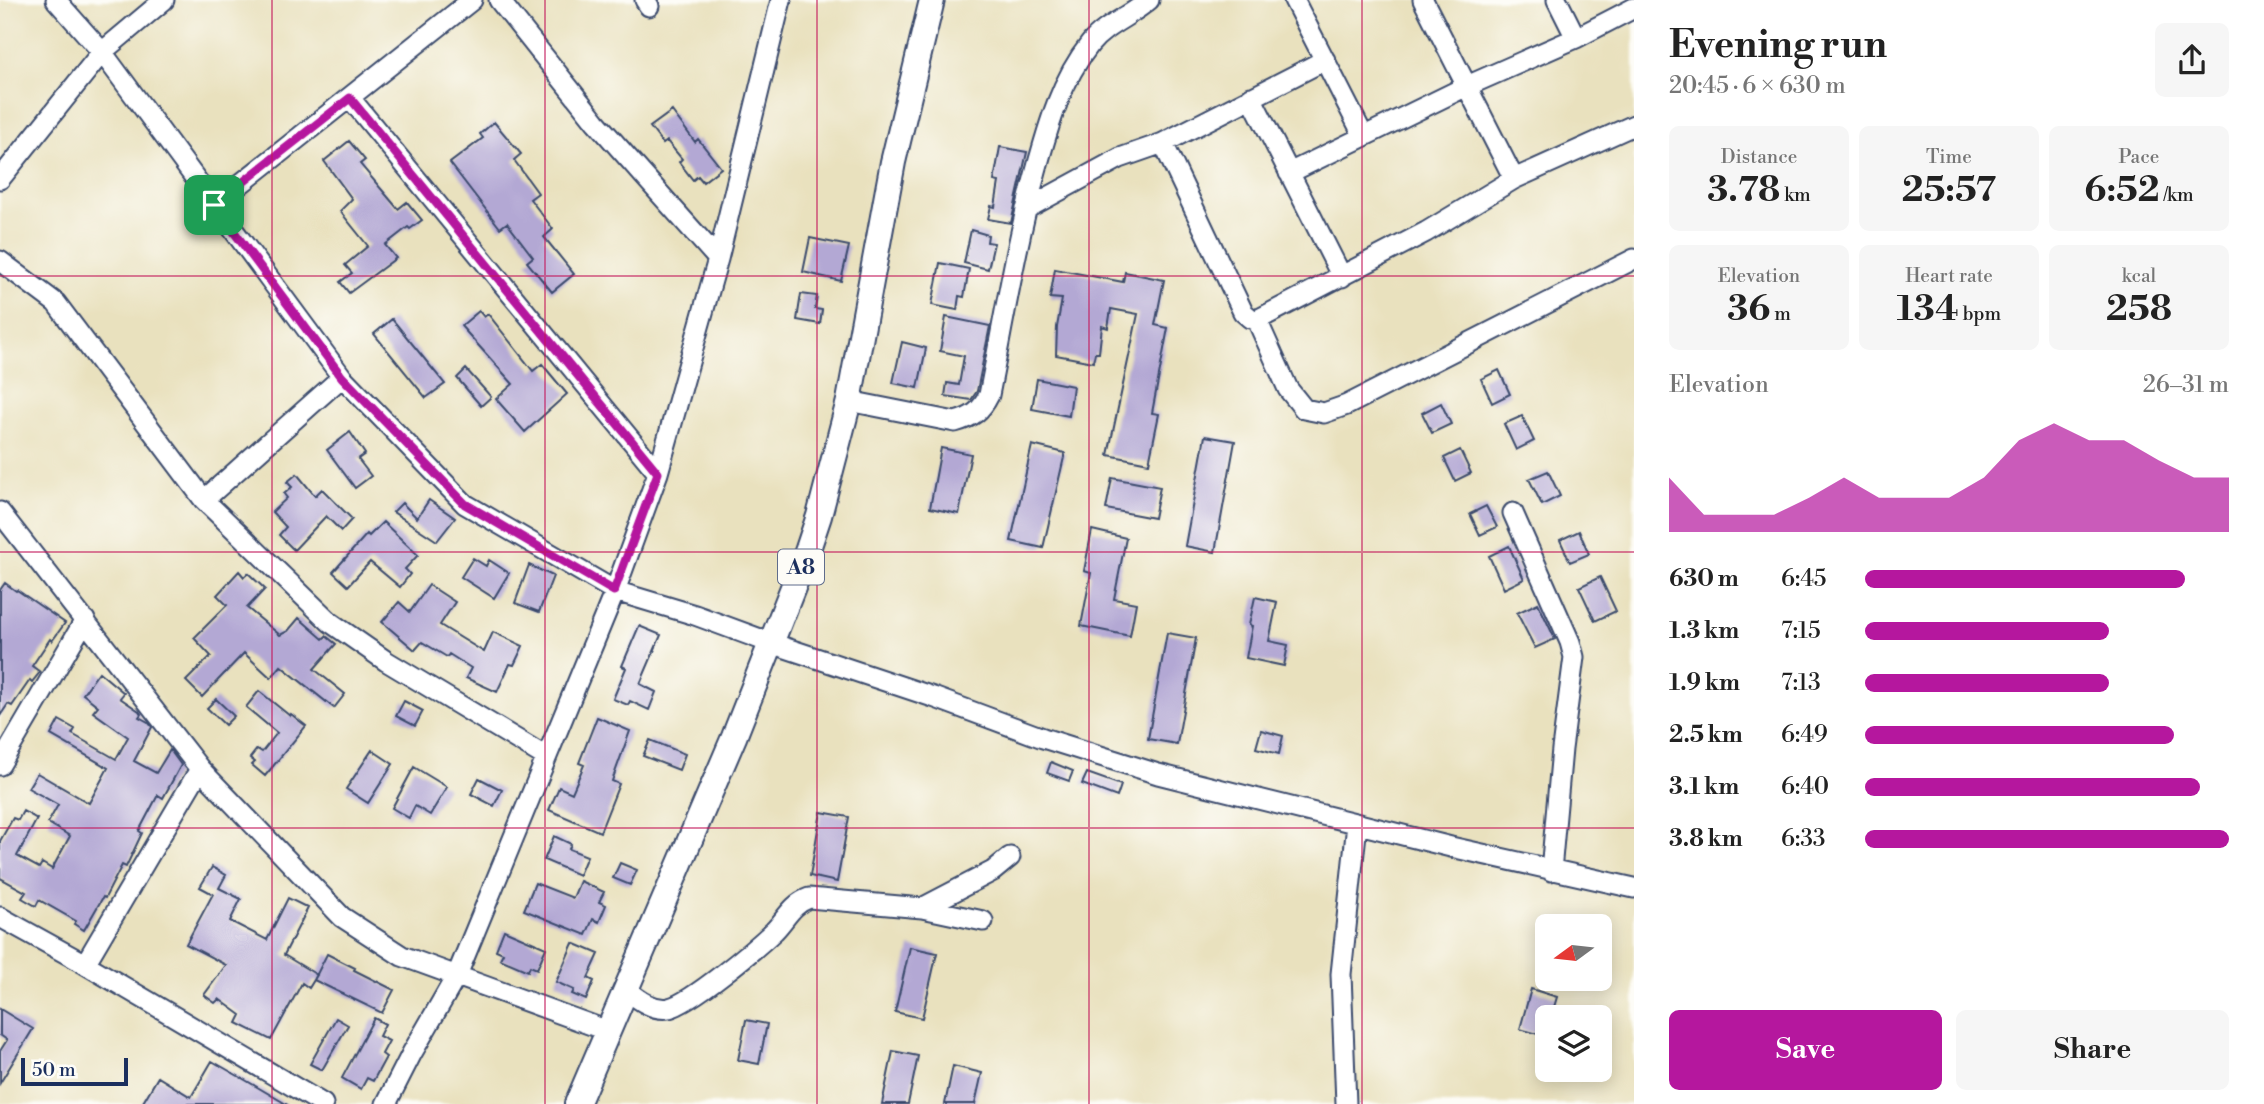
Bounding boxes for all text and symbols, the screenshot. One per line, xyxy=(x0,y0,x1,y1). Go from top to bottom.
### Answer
text: Evening run xyxy=(1669,22,1887,69)
button: share xyxy=(2155,23,2229,97)
text: 20:45 · 6 × 630 m xyxy=(1669,72,1846,100)
text: Distance xyxy=(1721,145,1797,169)
text: Time xyxy=(1926,145,1972,169)
text: Pace xyxy=(2119,145,2159,169)
text: 3.78 xyxy=(1707,169,1780,212)
text: 25:57 xyxy=(1902,169,1996,212)
text: 6:52 xyxy=(2084,169,2160,212)
pin xyxy=(184,175,244,235)
text: km xyxy=(1780,183,1811,207)
text: /km xyxy=(2160,183,2194,207)
icon: arrive xyxy=(195,186,233,224)
text: Elevation xyxy=(1718,264,1800,288)
text: Heart rate xyxy=(1905,264,1993,288)
text: kcal xyxy=(2122,264,2156,288)
text: 36 xyxy=(1727,288,1770,331)
text: 134 xyxy=(1897,288,1959,331)
text: 258 xyxy=(2106,288,2172,331)
text: m xyxy=(1770,302,1791,326)
text: bpm xyxy=(1959,302,2001,326)
text: Elevation xyxy=(1669,371,1769,399)
text: 26–31 m xyxy=(2143,371,2229,399)
road number: A8 xyxy=(778,550,824,584)
text: 630 m xyxy=(1669,565,1739,593)
text: 6:45 xyxy=(1781,565,1827,593)
text: 1.3 km xyxy=(1669,617,1739,645)
text: 7:15 xyxy=(1781,617,1821,645)
text: 1.9 km xyxy=(1669,669,1740,697)
text: 7:13 xyxy=(1781,669,1821,697)
text: 2.5 km xyxy=(1669,721,1743,749)
text: 6:49 xyxy=(1781,721,1828,749)
text: 3.1 km xyxy=(1669,773,1739,801)
text: 6:40 xyxy=(1781,773,1829,801)
text: 3.8 km xyxy=(1669,825,1743,853)
text: 6:33 xyxy=(1781,825,1826,853)
north arrow xyxy=(1535,914,1612,990)
map controls xyxy=(1535,914,1612,1082)
button: layers xyxy=(1535,1005,1612,1082)
button: Save xyxy=(1669,1010,1942,1090)
button: Share xyxy=(1956,1010,2229,1090)
scale bar xyxy=(21,1055,128,1087)
text: 50 m xyxy=(32,1058,76,1082)

